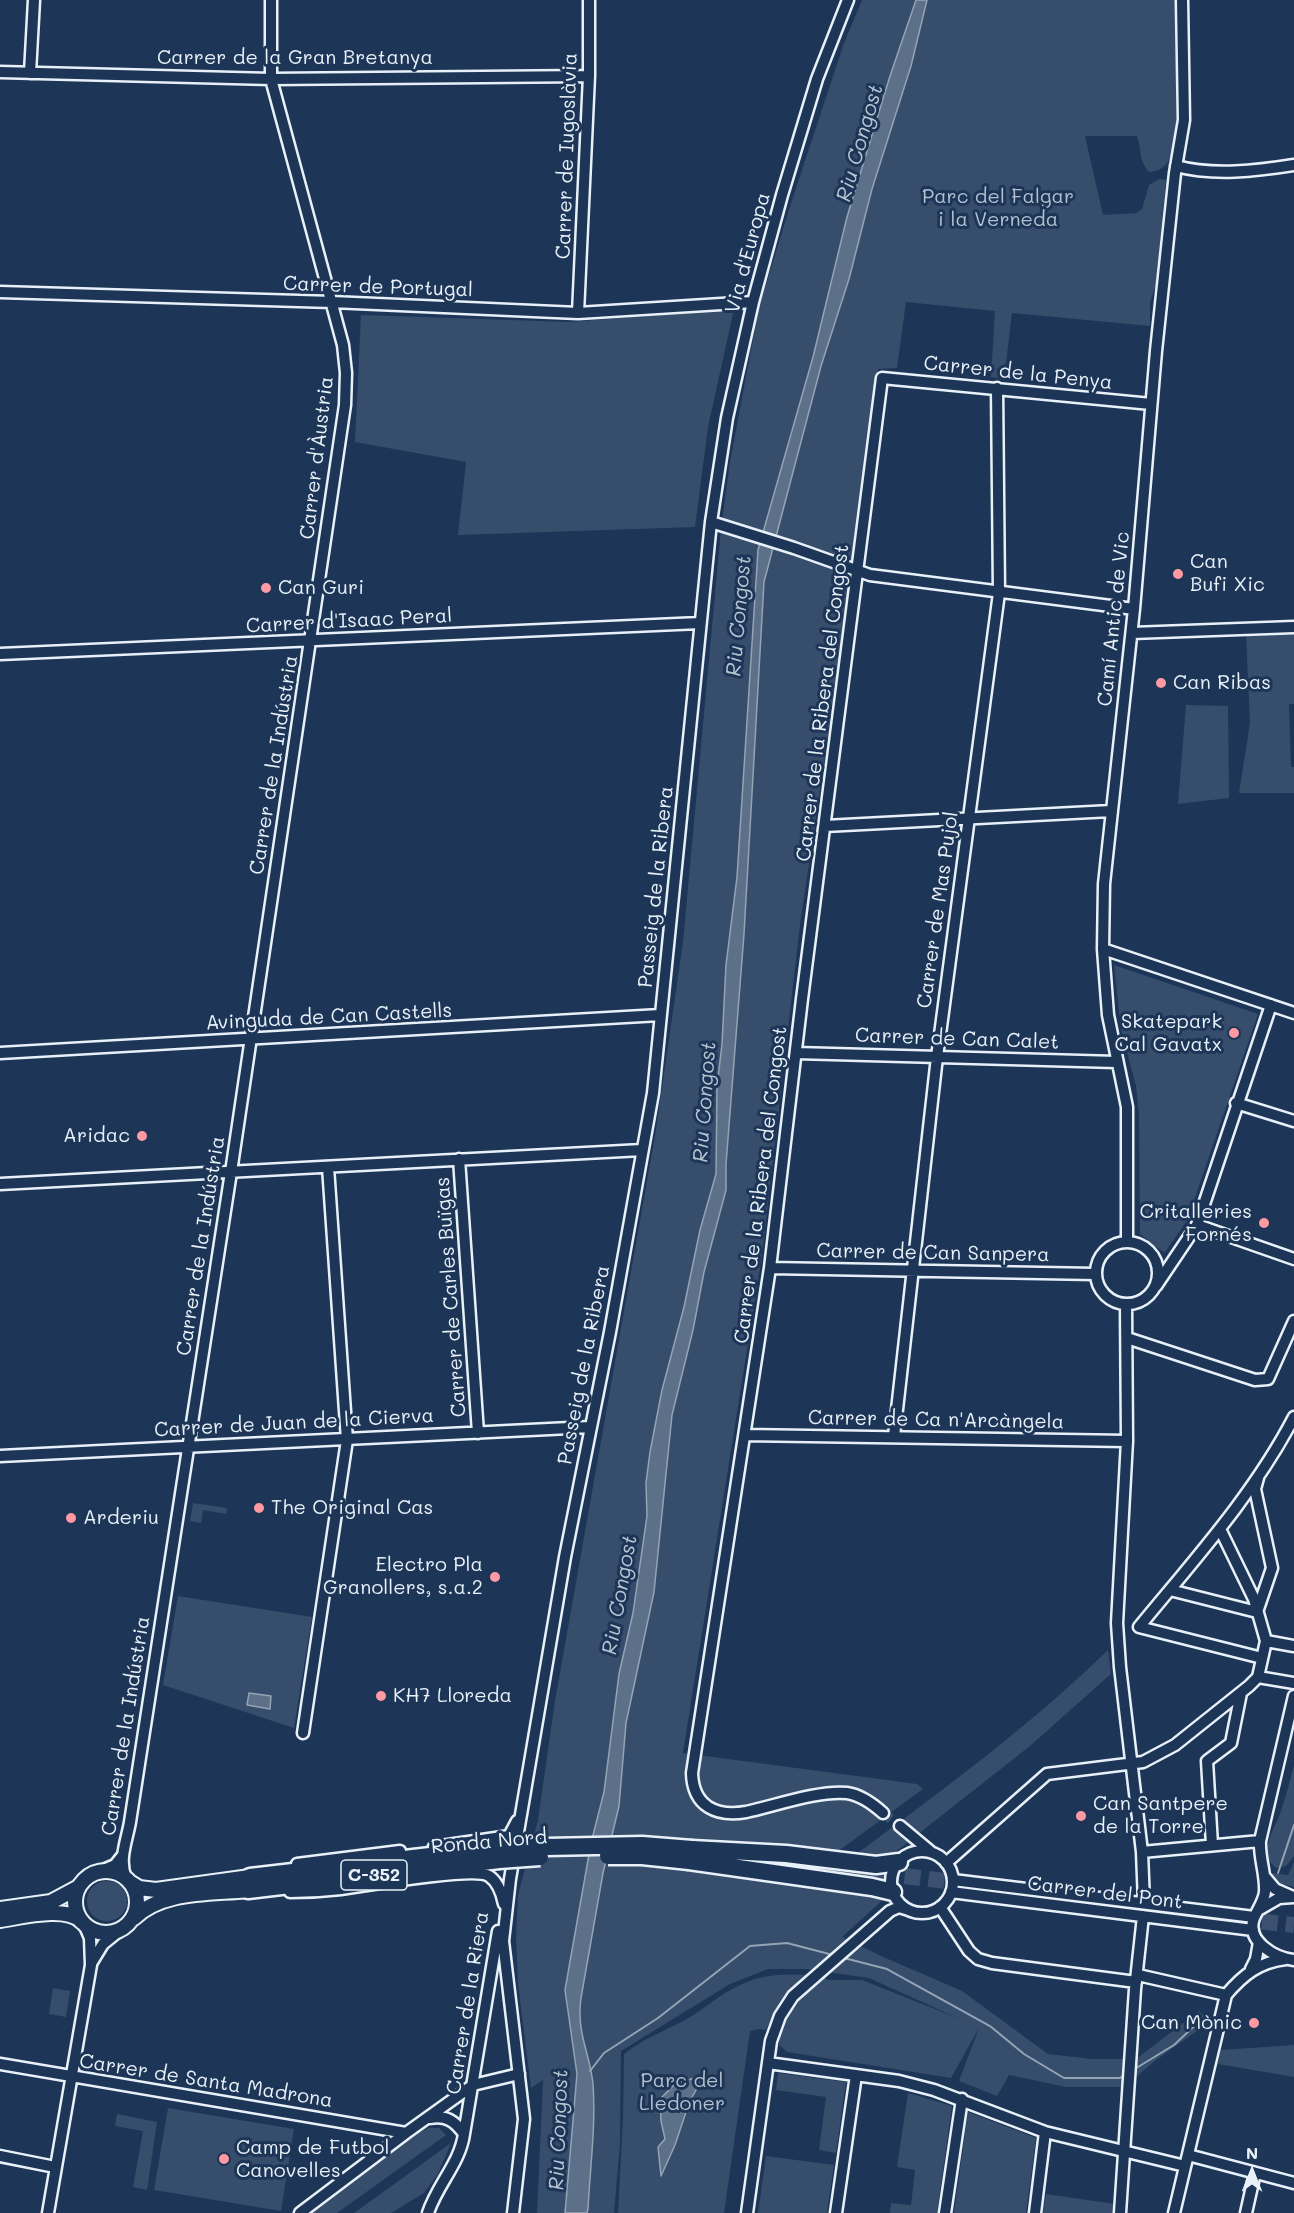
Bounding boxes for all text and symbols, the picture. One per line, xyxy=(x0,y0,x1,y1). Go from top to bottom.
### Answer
street label: Carrer de la Gran Bretanya xyxy=(157,46,433,70)
street label: Carrer de Iugoslàvia xyxy=(551,52,583,260)
water label: Riu Congost xyxy=(831,81,889,205)
park label: Parc del Falgar i la Verneda xyxy=(922,185,1074,232)
street label: Via d'Europa xyxy=(720,190,776,316)
street label: Carrer de Portugal xyxy=(283,272,473,302)
street label: Carrer de la Penya xyxy=(922,351,1114,395)
street label: Carrer d'Àustria xyxy=(295,375,339,541)
street label: Camí Antic de Vic xyxy=(1093,530,1135,708)
street label: Carrer de la Ribera del Congost xyxy=(792,543,854,863)
place label: Can Bufi Xic xyxy=(1190,550,1265,597)
water label: Riu Congost xyxy=(721,555,757,677)
marker: Can Bufi Xic xyxy=(1171,567,1185,581)
place label: Can Guri xyxy=(278,576,364,600)
marker: Can Guri xyxy=(259,581,273,595)
street label: Carrer d'Isaac Peral xyxy=(245,604,453,638)
street label: Carrer de la Indústria xyxy=(245,654,303,876)
place label: Can Ribas xyxy=(1173,671,1271,695)
marker: Can Ribas xyxy=(1154,676,1168,690)
street label: Passeig de la Ribera xyxy=(633,785,679,989)
street label: Carrer de Mas Pujol xyxy=(912,810,964,1010)
street label: Avinguda de Can Castells xyxy=(205,999,453,1035)
place label: Skatepark Cal Gavatx xyxy=(1115,1010,1222,1057)
street label: Carrer de Can Calet xyxy=(855,1023,1059,1055)
street label: Carrer de la Ribera del Congost xyxy=(730,1025,792,1345)
marker: Skatepark Cal Gavatx xyxy=(1227,1026,1241,1040)
water label: Riu Congost xyxy=(688,1041,722,1163)
place label: Aridac xyxy=(63,1124,130,1148)
marker: Aridac xyxy=(135,1129,149,1143)
street label: Carrer de la Indústria xyxy=(172,1135,230,1357)
street label: Carrer de Carles Buïgas xyxy=(431,1176,471,1418)
place label: Critalleries Fornés xyxy=(1140,1200,1252,1247)
marker: Critalleries Fornés xyxy=(1257,1216,1271,1230)
street label: Carrer de Can Sanpera xyxy=(816,1239,1050,1267)
street label: Passeig de la Ribera xyxy=(553,1263,615,1467)
street label: Carrer de Juan de la Cierva xyxy=(153,1404,435,1442)
street label: Carrer de Ca n'Arcàngela xyxy=(808,1406,1064,1434)
place label: The Original Cas xyxy=(271,1496,433,1520)
marker: The Original Cas xyxy=(252,1501,266,1515)
place label: Arderiu xyxy=(83,1506,159,1530)
marker: Arderiu xyxy=(64,1511,78,1525)
water label: Riu Congost xyxy=(597,1533,643,1657)
place label: Electro Pla Granollers, s.a.2 xyxy=(323,1553,483,1600)
marker: Electro Pla Granollers, s.a.2 xyxy=(488,1570,502,1584)
street label: Carrer de la Indústria xyxy=(97,1615,155,1837)
place label: KH7 Lloreda xyxy=(393,1684,512,1708)
marker: KH7 Lloreda xyxy=(374,1689,388,1703)
place label: Can Santpere de la Torre xyxy=(1093,1792,1228,1839)
marker: Can Santpere de la Torre xyxy=(1074,1809,1088,1823)
street label: Ronda Nord xyxy=(430,1825,548,1859)
road number: C-352 xyxy=(341,1860,407,1890)
street label: Carrer del Pont xyxy=(1026,1872,1184,1914)
street label: Carrer de la Riera xyxy=(442,1910,494,2096)
place label: Can Mònic xyxy=(1141,2011,1242,2035)
marker: Can Mònic xyxy=(1247,2016,1261,2030)
street label: Carrer de Santa Madrona xyxy=(78,2049,334,2113)
water label: Riu Congost xyxy=(544,2069,574,2191)
park label: Parc del Lledoner xyxy=(639,2069,725,2116)
place label: Camp de Futbol Canovelles xyxy=(236,2136,389,2183)
north arrow xyxy=(1222,2141,1282,2201)
text: N xyxy=(1246,2142,1258,2163)
marker: Camp de Futbol Canovelles xyxy=(217,2152,231,2166)

